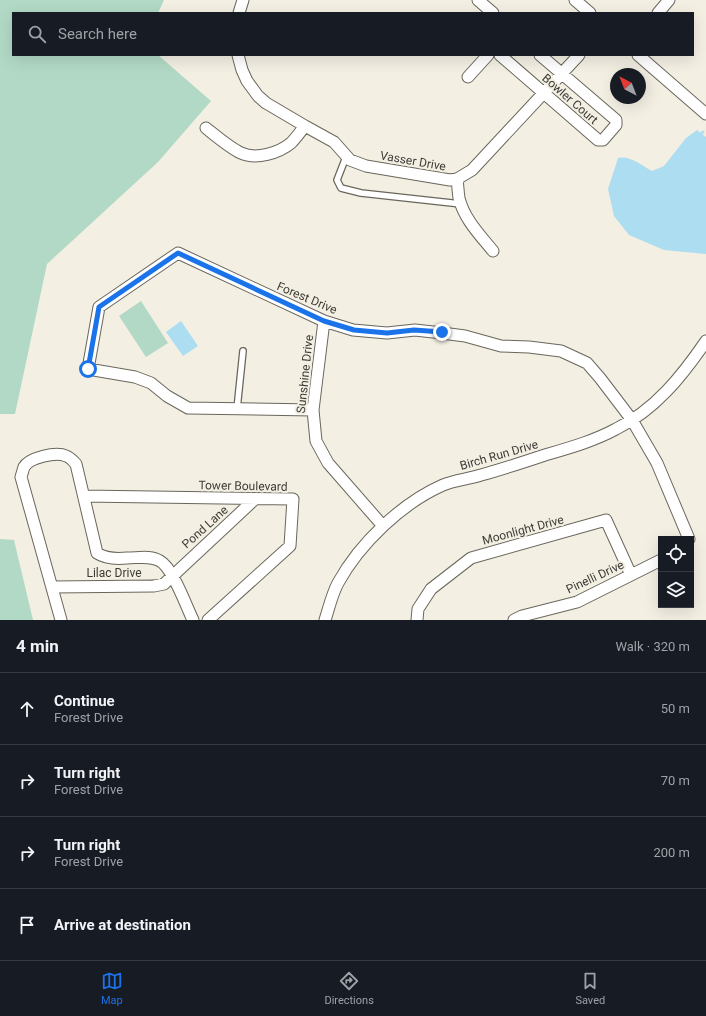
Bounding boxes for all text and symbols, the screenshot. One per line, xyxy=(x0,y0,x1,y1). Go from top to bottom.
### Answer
search box xyxy=(12,12,694,56)
icon: search xyxy=(26,23,48,45)
text: Search here xyxy=(58,25,137,43)
north arrow xyxy=(610,68,646,104)
street label: Bowler Court xyxy=(539,71,601,127)
street label: Vasser Drive xyxy=(379,148,447,174)
street label: Forest Drive xyxy=(275,279,339,317)
route end xyxy=(433,323,451,341)
street label: Sunshine Drive xyxy=(294,334,316,414)
route start xyxy=(79,360,97,378)
street label: Birch Run Drive xyxy=(458,437,540,473)
street label: Tower Boulevard xyxy=(198,478,288,494)
street label: Pond Lane xyxy=(179,503,231,551)
street label: Moonlight Drive xyxy=(481,512,565,548)
map controls xyxy=(658,536,694,608)
button: locate xyxy=(658,536,694,572)
street label: Pinelli Drive xyxy=(564,558,626,596)
street label: Lilac Drive xyxy=(86,566,142,580)
button: layers xyxy=(658,572,694,608)
text: 4 min xyxy=(16,636,59,656)
text: Walk · 320 m xyxy=(615,639,690,654)
text: Continue xyxy=(54,692,115,710)
icon: ahead xyxy=(16,698,38,720)
text: 50 m xyxy=(661,701,690,716)
text: Forest Drive xyxy=(54,710,123,725)
text: Turn right xyxy=(54,764,120,782)
icon: right xyxy=(16,770,38,792)
text: 70 m xyxy=(661,773,690,788)
text: Forest Drive xyxy=(54,782,123,797)
text: Turn right xyxy=(54,836,120,854)
icon: right xyxy=(16,842,38,864)
text: 200 m xyxy=(653,845,690,860)
text: Forest Drive xyxy=(54,854,123,869)
icon: arrive xyxy=(16,914,38,936)
text: Arrive at destination xyxy=(54,916,191,934)
tab: Map xyxy=(101,970,123,1007)
tab: Directions xyxy=(324,970,374,1007)
tab: Saved xyxy=(575,970,605,1007)

